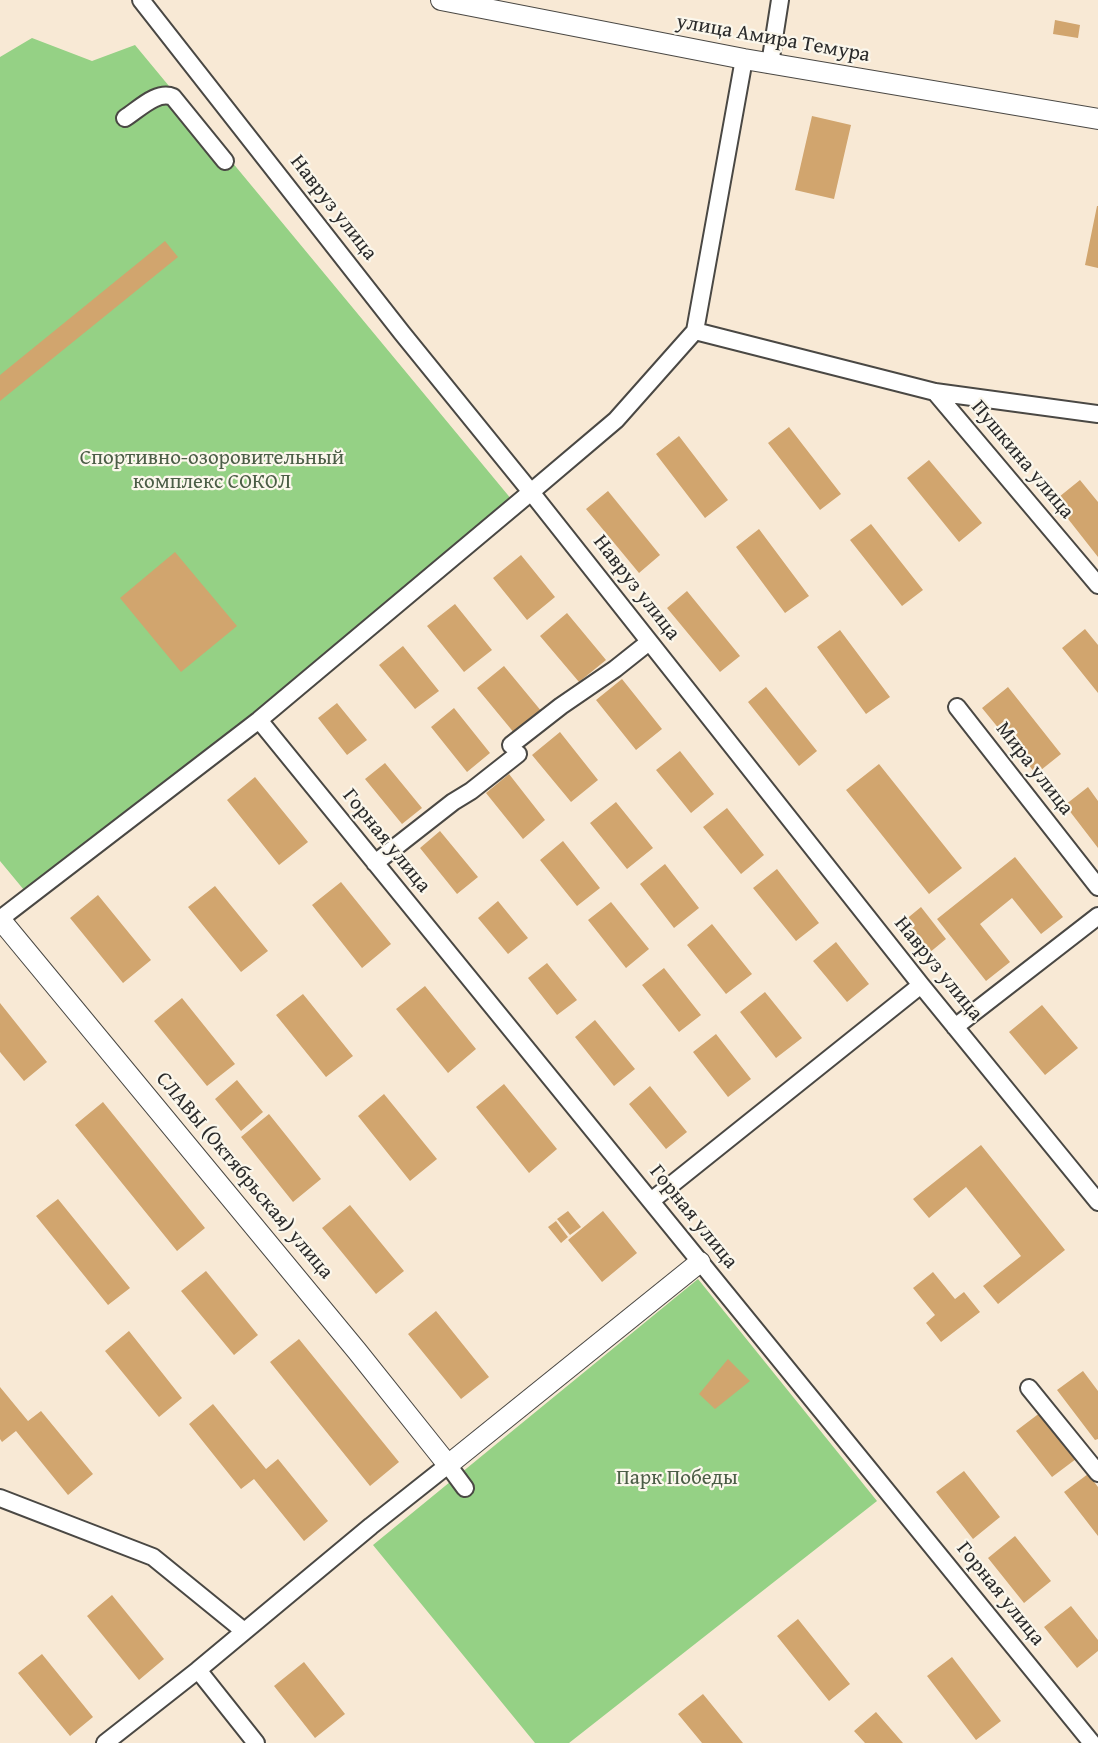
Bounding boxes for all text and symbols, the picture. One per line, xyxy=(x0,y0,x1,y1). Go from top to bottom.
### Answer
street label: улица Амира Темура xyxy=(674,10,872,68)
street label: Навруз улица xyxy=(284,150,382,266)
street label: Пушкина улица xyxy=(965,396,1079,524)
park label: Спортивно-озоровительный комплекс СОКОЛ xyxy=(80,446,344,496)
street label: Навруз улица xyxy=(587,530,685,646)
street label: Мира улица xyxy=(990,717,1078,821)
street label: Горная улица xyxy=(336,784,436,898)
street label: Навруз улица xyxy=(888,912,988,1026)
street label: СЛАВЫ (Октябрьская) улица xyxy=(150,1067,338,1285)
street label: Горная улица xyxy=(643,1160,743,1274)
park label: Парк Победы xyxy=(616,1466,738,1492)
street label: Горная улица xyxy=(950,1537,1050,1651)

